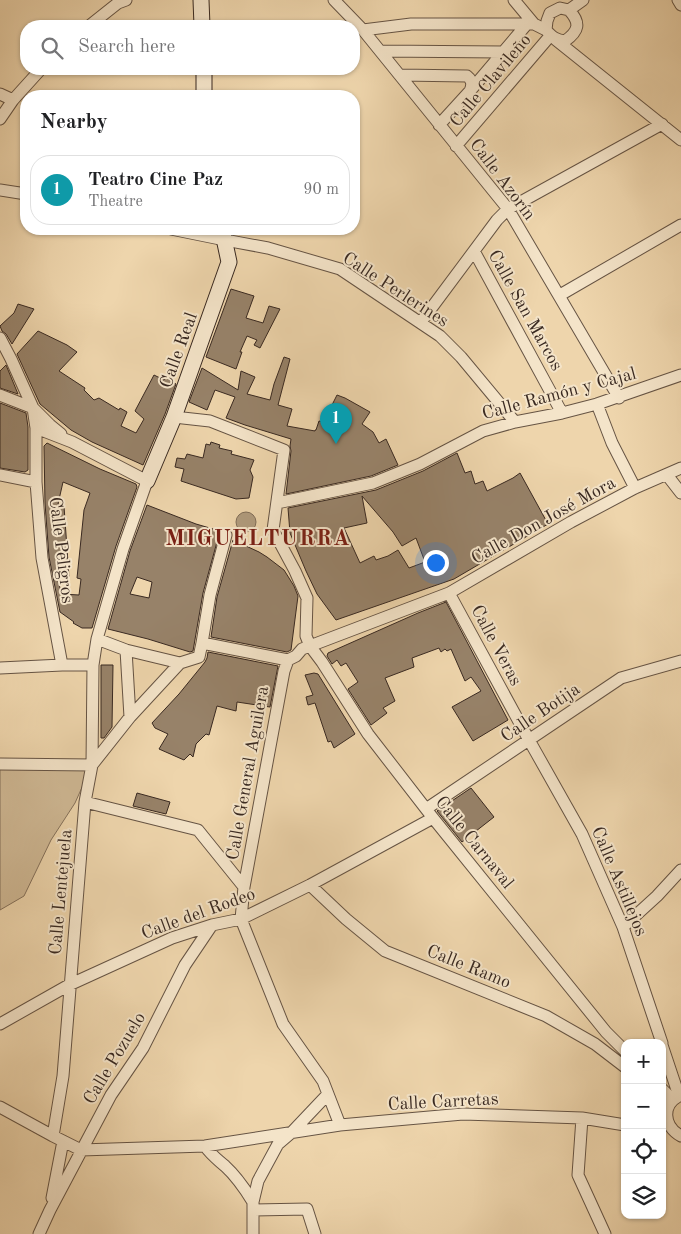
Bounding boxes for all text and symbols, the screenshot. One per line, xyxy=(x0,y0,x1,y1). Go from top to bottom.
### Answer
search box xyxy=(20,20,360,75)
street label: Calle Clavileño xyxy=(447,31,535,131)
icon: search xyxy=(38,34,66,62)
text: Search here xyxy=(78,38,175,57)
text: Nearby xyxy=(40,112,108,133)
street label: Calle Azorín xyxy=(466,136,539,224)
text: Teatro Cine Paz xyxy=(88,171,223,190)
text: 1 xyxy=(52,182,62,198)
text: 90 m xyxy=(303,182,339,198)
text: Theatre xyxy=(88,194,143,210)
street label: Calle San Marcos xyxy=(485,247,566,374)
street label: Calle Perlerines xyxy=(339,249,452,331)
street label: Calle Real xyxy=(157,310,201,391)
street label: Calle Ramón y Cajal xyxy=(480,365,638,423)
pin: 1 xyxy=(320,403,352,444)
street label: Calle Don José Mora xyxy=(468,474,619,568)
street label: Calle Peligros xyxy=(46,496,76,605)
district label: MIGUELTURRA xyxy=(165,528,351,550)
your location xyxy=(423,550,449,576)
street label: Calle Veras xyxy=(467,602,525,689)
street label: Calle Botija xyxy=(498,680,583,746)
street label: Calle General Aguilera xyxy=(224,684,272,862)
street label: Calle Carnaval xyxy=(432,793,517,892)
street label: Calle Astillejos xyxy=(588,824,650,939)
street label: Calle Lentejuela xyxy=(47,828,75,956)
street label: Calle del Rodeo xyxy=(139,885,258,943)
street label: Calle Ramo xyxy=(424,942,513,992)
street label: Calle Pozuelo xyxy=(80,1009,149,1108)
map controls xyxy=(621,1039,666,1219)
button: + xyxy=(621,1039,666,1084)
button: − xyxy=(621,1084,666,1129)
street label: Calle Carretas xyxy=(387,1090,499,1114)
button: locate xyxy=(621,1129,666,1174)
button: layers xyxy=(621,1174,666,1219)

